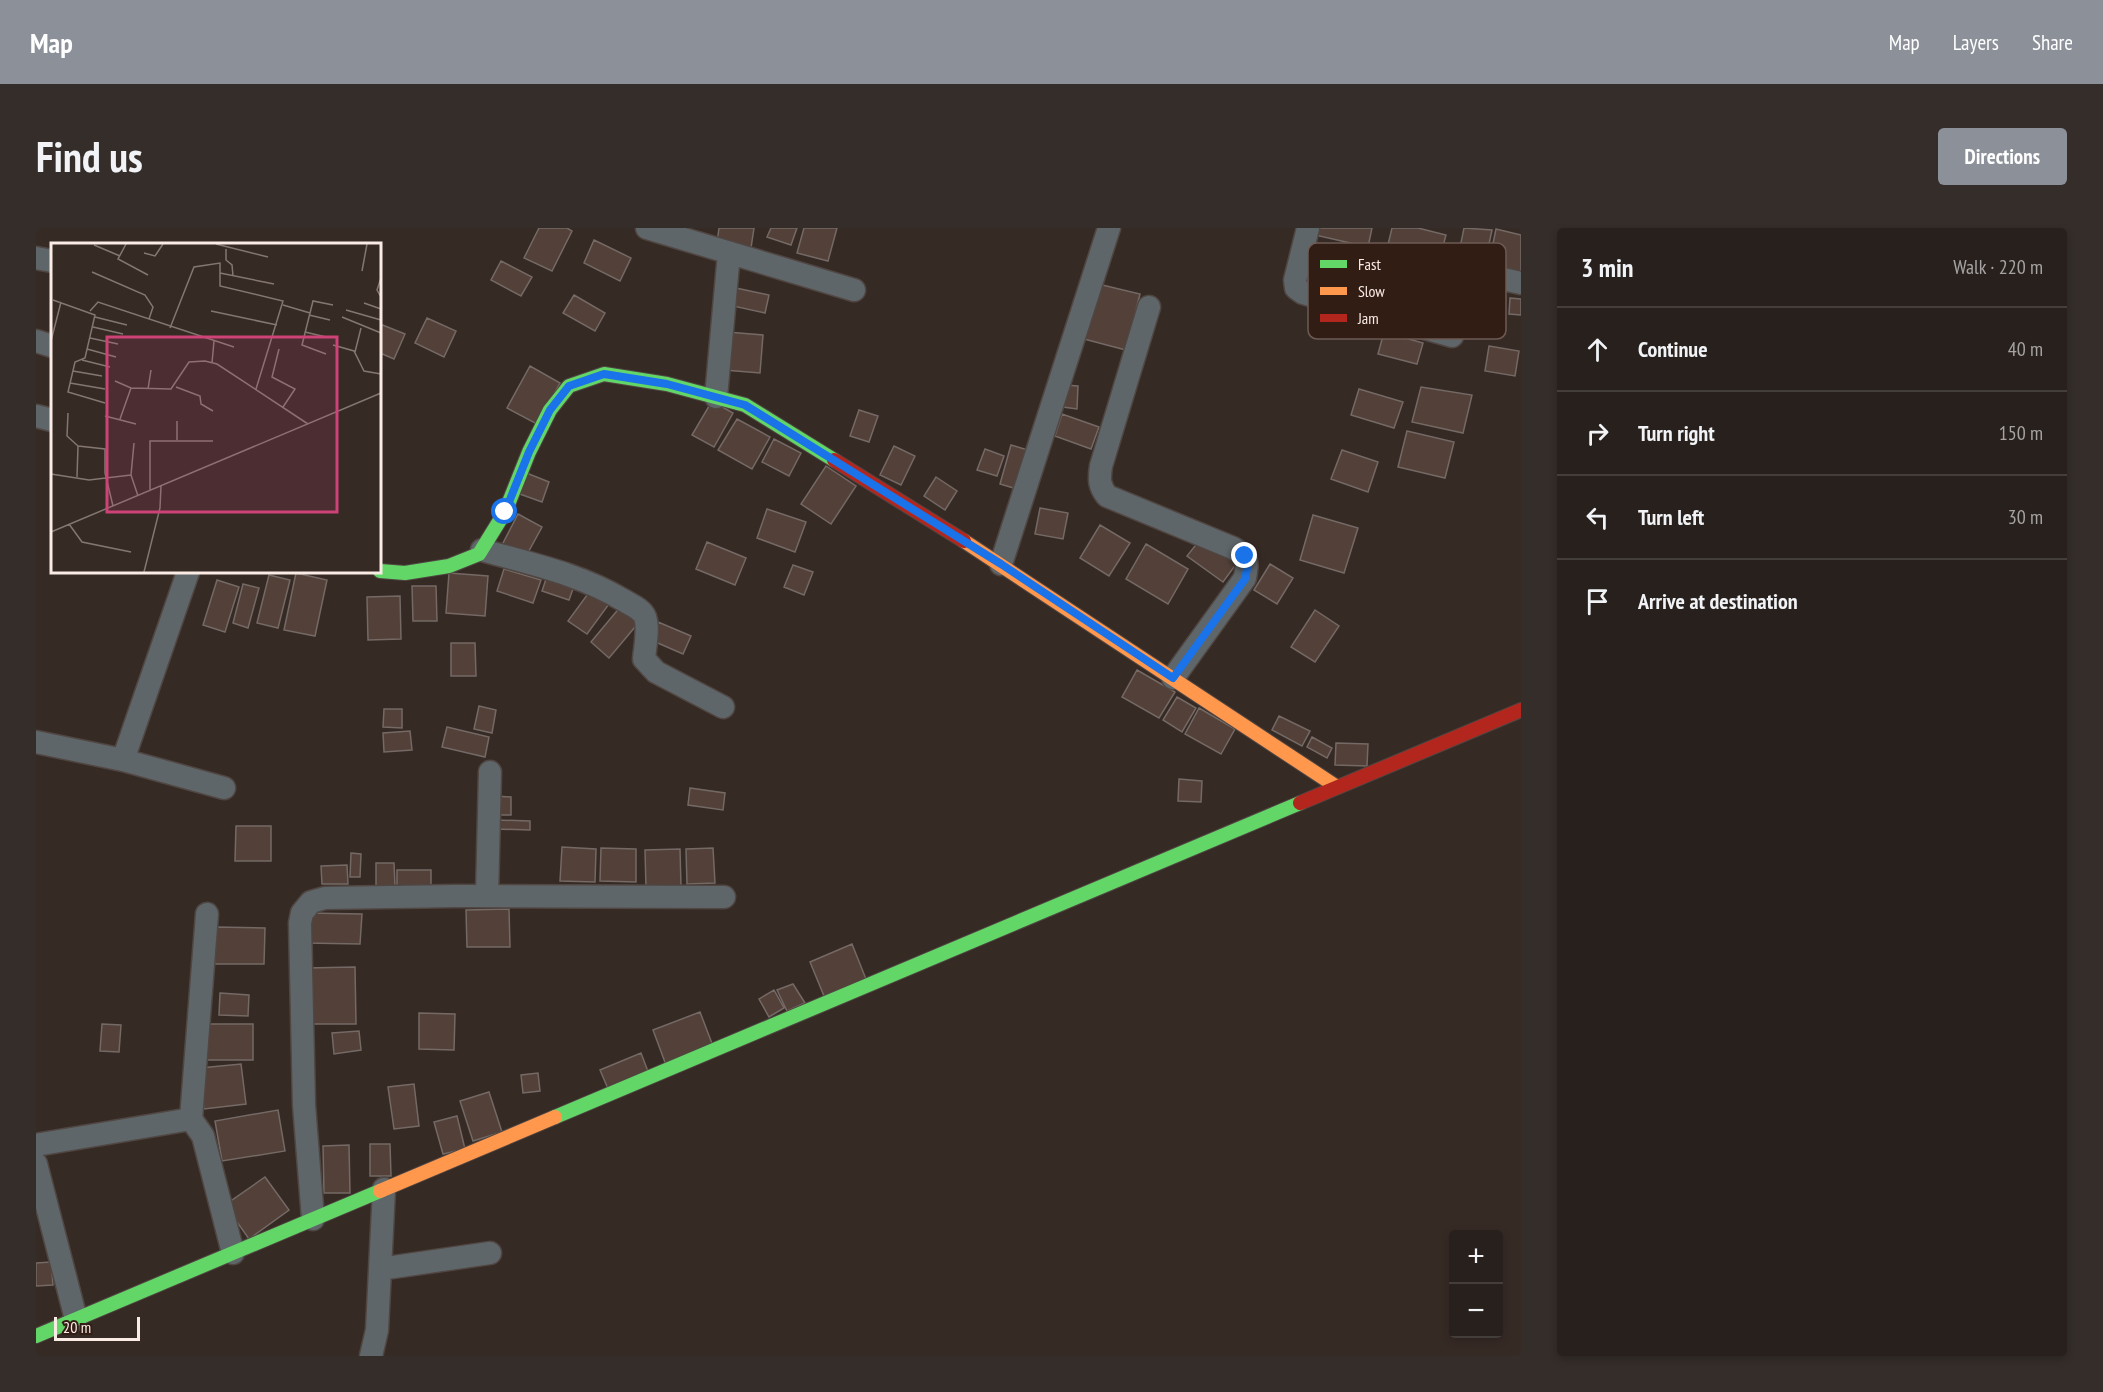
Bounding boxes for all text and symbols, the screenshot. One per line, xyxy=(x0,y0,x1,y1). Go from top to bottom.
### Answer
text: Map xyxy=(30,24,73,61)
text: Map xyxy=(1889,29,1920,56)
text: Layers xyxy=(1953,29,1999,56)
text: Share xyxy=(2032,29,2073,56)
button: Directions xyxy=(1938,128,2067,185)
text: Find us xyxy=(36,129,143,184)
inset map xyxy=(51,243,381,573)
legend xyxy=(1308,243,1506,339)
text: 3 min xyxy=(1581,251,1634,284)
text: Fast xyxy=(1358,254,1381,274)
text: Walk · 220 m xyxy=(1953,254,2043,280)
text: Slow xyxy=(1358,281,1385,301)
text: Jam xyxy=(1357,308,1379,328)
icon: ahead xyxy=(1581,333,1614,366)
text: Continue xyxy=(1638,335,1708,363)
text: 40 m xyxy=(2008,336,2043,362)
icon: right xyxy=(1581,417,1614,450)
text: Turn right xyxy=(1638,419,1715,447)
text: 150 m xyxy=(1999,420,2043,446)
route start xyxy=(491,498,517,524)
icon: left xyxy=(1581,501,1614,534)
text: Turn left xyxy=(1638,503,1704,531)
text: 30 m xyxy=(2008,504,2043,530)
route end xyxy=(1231,542,1257,568)
icon: arrive xyxy=(1581,585,1614,618)
text: Arrive at destination xyxy=(1638,587,1798,615)
map controls xyxy=(1449,1230,1503,1338)
button: + xyxy=(1449,1230,1503,1284)
button: − xyxy=(1449,1284,1503,1338)
scale bar xyxy=(54,1314,140,1342)
text: 20 m xyxy=(63,1317,91,1337)

